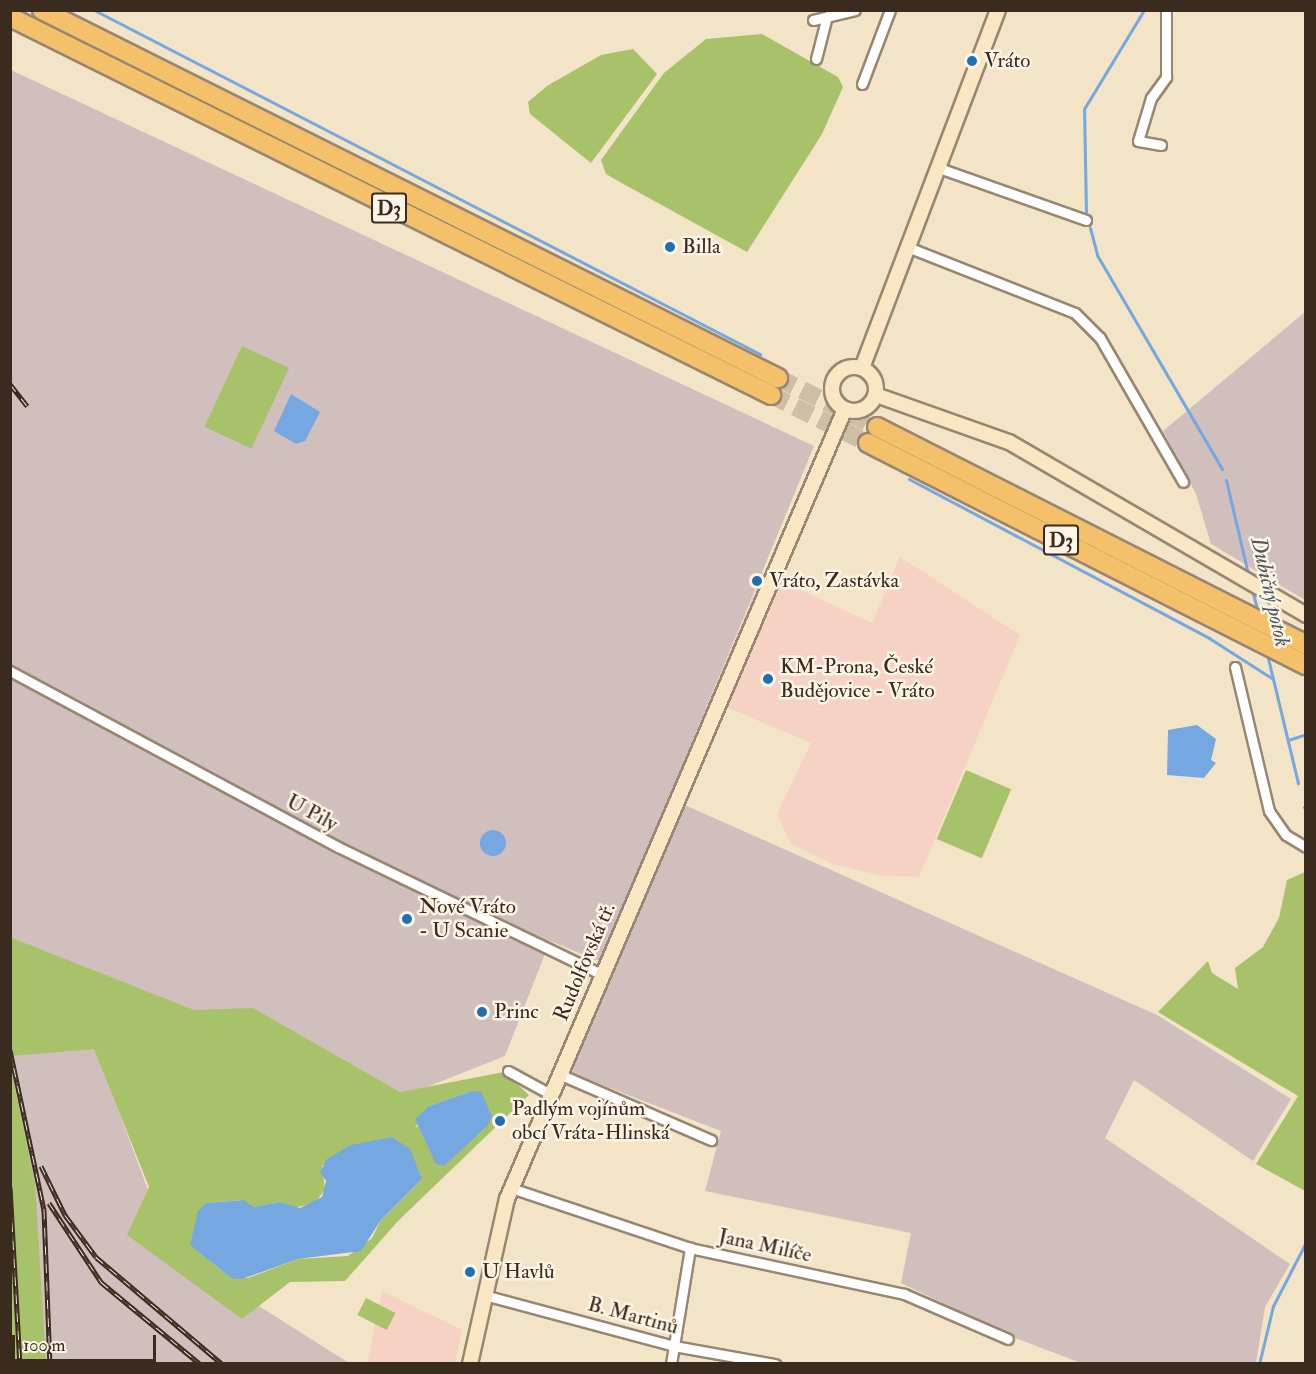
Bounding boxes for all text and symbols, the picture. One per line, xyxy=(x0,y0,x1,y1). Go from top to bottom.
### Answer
place label: Vráto xyxy=(984,48,1030,74)
marker: Vráto xyxy=(965,54,979,68)
road number: D3 xyxy=(371,191,407,225)
place label: Billa xyxy=(682,234,721,260)
marker: Billa xyxy=(663,240,677,254)
road number: D3 xyxy=(1043,523,1079,557)
water label: Dubičný potok xyxy=(1245,535,1295,649)
place label: Vráto, Zastávka xyxy=(769,568,899,594)
marker: Vráto, Zastávka xyxy=(750,574,764,588)
place label: KM-Prona, České Budějovice - Vráto xyxy=(780,654,935,704)
marker: KM-Prona, České Budějovice - Vráto xyxy=(761,672,775,686)
street label: U Pily xyxy=(282,789,342,837)
place label: Nové Vráto - U Scanie xyxy=(419,894,516,944)
street label: Rudolfovská tř. xyxy=(549,899,621,1025)
marker: Nové Vráto - U Scanie xyxy=(400,912,414,926)
place label: Princ xyxy=(494,999,539,1025)
marker: Princ xyxy=(475,1005,489,1019)
place label: Padlým vojínům obcí Vráta-Hlinská xyxy=(512,1096,670,1146)
marker: Padlým vojínům obcí Vráta-Hlinská xyxy=(493,1114,507,1128)
street label: Jana Milíče xyxy=(716,1224,814,1268)
place label: U Havlů xyxy=(482,1259,555,1285)
marker: U Havlů xyxy=(463,1265,477,1279)
street label: B. Martinů xyxy=(585,1292,681,1340)
scale bar xyxy=(15,1323,159,1361)
text: 100 m xyxy=(23,1334,66,1357)

